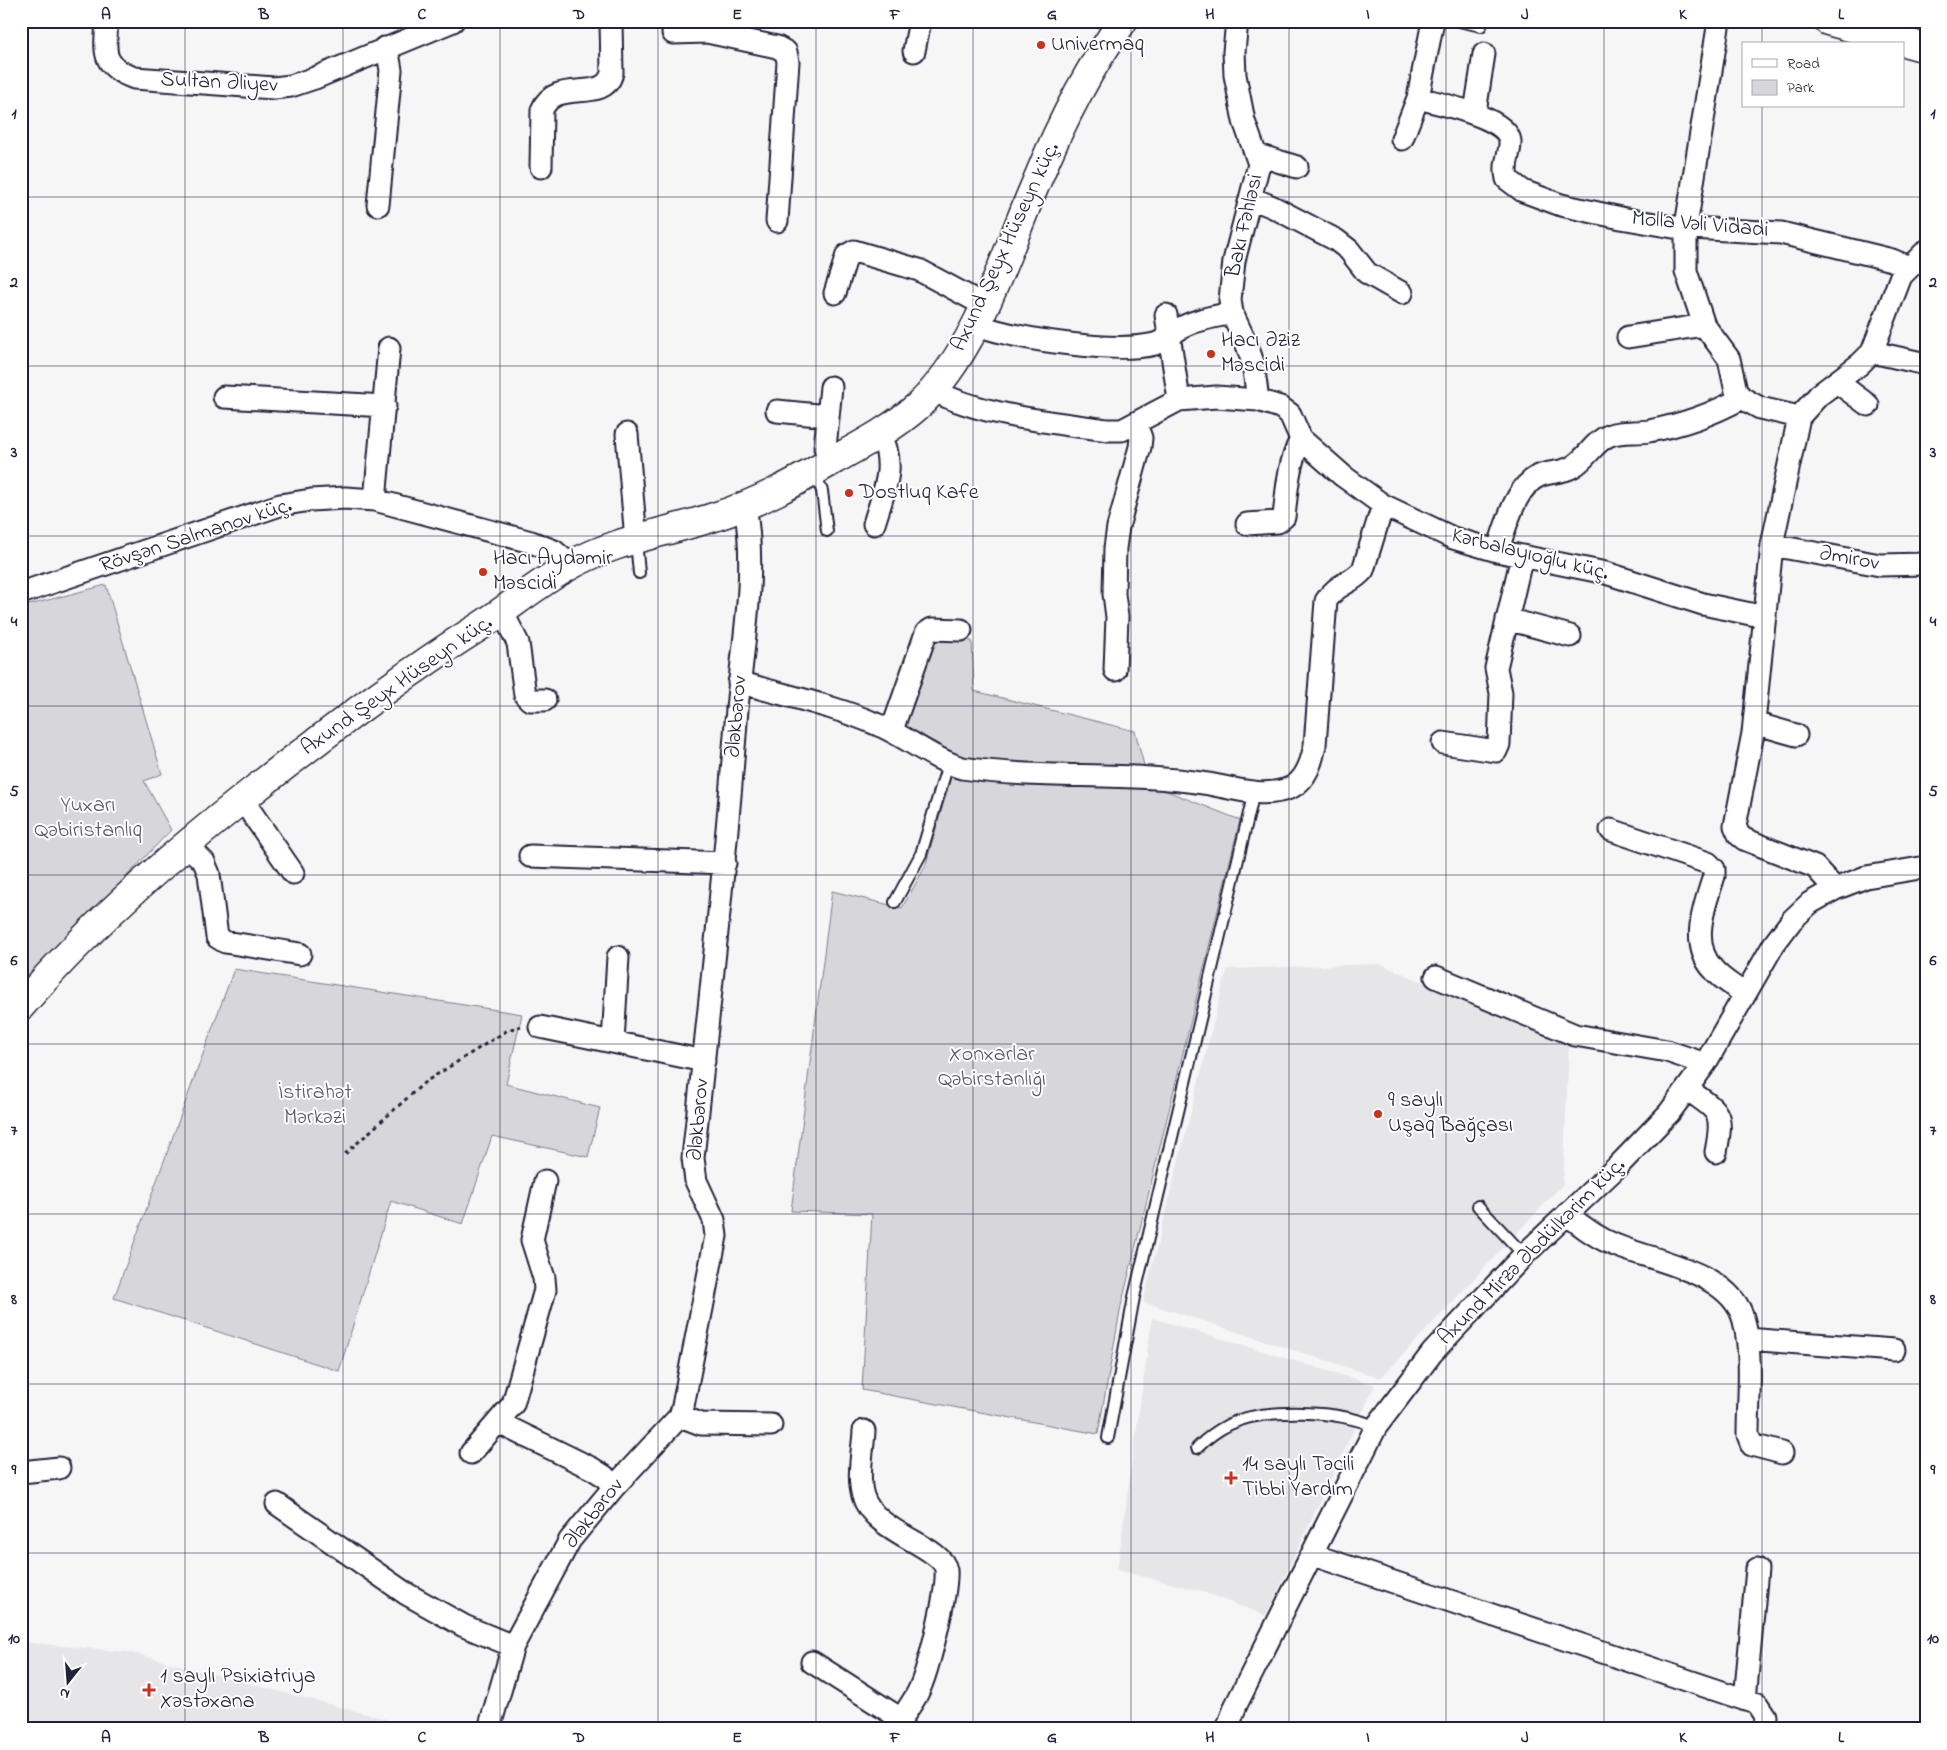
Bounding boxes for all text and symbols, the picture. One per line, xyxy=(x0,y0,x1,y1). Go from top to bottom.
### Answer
text: A xyxy=(101,3,111,27)
text: B xyxy=(258,3,270,27)
text: C xyxy=(418,3,427,27)
text: D xyxy=(572,3,585,27)
text: E xyxy=(732,3,742,27)
text: F xyxy=(889,3,901,27)
text: G xyxy=(1047,3,1057,27)
text: H xyxy=(1205,3,1215,27)
text: I xyxy=(1366,3,1370,27)
text: J xyxy=(1521,3,1529,27)
text: K xyxy=(1679,3,1688,27)
text: L xyxy=(1838,3,1845,27)
place label: Univermaq xyxy=(1051,29,1144,61)
marker: Univermaq xyxy=(1035,39,1047,51)
legend xyxy=(1742,42,1904,108)
text: Road xyxy=(1787,53,1820,75)
street label: Sultan Əliyev xyxy=(160,64,279,103)
text: Park xyxy=(1787,77,1815,99)
text: 1 xyxy=(11,102,17,126)
text: 1 xyxy=(1930,102,1936,126)
street label: Axund Şeyx Hüseyn küç. xyxy=(943,137,1069,357)
street label: Bakı Fəhləsi xyxy=(1217,171,1272,282)
street label: Molla Vəli Vidadi xyxy=(1630,203,1770,247)
text: 2 xyxy=(9,271,18,295)
text: 2 xyxy=(1928,271,1937,295)
place label: Hacı Əziz Məscidi xyxy=(1221,325,1301,382)
marker: Hacı Əziz Məscidi xyxy=(1205,348,1217,360)
text: 3 xyxy=(10,441,18,465)
text: 3 xyxy=(1929,441,1937,465)
place label: Dostluq Kafe xyxy=(858,477,979,509)
marker: Dostluq Kafe xyxy=(843,487,855,499)
street label: Rövşən Salmanov küç. xyxy=(96,490,296,582)
street label: Kərbalayıoğlu küç. xyxy=(1448,520,1612,591)
street label: Əmirov xyxy=(1816,538,1882,580)
place label: Hacı Aydəmir Məscidi xyxy=(493,543,613,600)
marker: Hacı Aydəmir Məscidi xyxy=(477,566,489,578)
street label: Axund Şeyx Hüseyn küç. xyxy=(295,608,500,765)
text: 4 xyxy=(10,610,18,634)
text: 4 xyxy=(1929,610,1937,634)
street label: Ələkbərov xyxy=(717,674,757,760)
text: 5 xyxy=(9,780,19,804)
text: 5 xyxy=(1928,780,1938,804)
park label: Yuxarı Qəbiristanlıq xyxy=(34,790,142,847)
text: 6 xyxy=(9,949,18,973)
text: 6 xyxy=(1928,949,1937,973)
park label: Xonxarlar Qəbirstanlığı xyxy=(938,1039,1046,1097)
park label: İstirahət Mərkəzi xyxy=(278,1077,352,1134)
street label: Ələkbərov xyxy=(679,1077,719,1163)
place label: 9 saylı Uşaq Bağçası xyxy=(1388,1085,1513,1143)
marker: 9 saylı Uşaq Bağçası xyxy=(1372,1108,1384,1120)
text: 7 xyxy=(11,1119,18,1143)
text: 7 xyxy=(1930,1119,1937,1143)
street label: Axund Mirzə Əbdülkərim küç. xyxy=(1431,1151,1633,1353)
text: 8 xyxy=(10,1288,17,1312)
text: 8 xyxy=(1929,1288,1936,1312)
place label: 14 saylı Təcili Tibbi Yardım xyxy=(1242,1449,1355,1506)
text: 9 xyxy=(11,1458,17,1482)
text: 9 xyxy=(1930,1458,1936,1482)
street label: Ələkbərov xyxy=(556,1471,632,1556)
marker: 14 saylı Təcili Tibbi Yardım xyxy=(1224,1471,1238,1485)
text: 10 xyxy=(8,1627,20,1651)
text: 10 xyxy=(1927,1627,1939,1651)
north arrow xyxy=(42,1658,92,1708)
place label: 1 saylı Psixiatriya Xəstəxana xyxy=(160,1661,316,1718)
text: N xyxy=(57,1682,72,1704)
marker: 1 saylı Psixiatriya Xəstəxana xyxy=(142,1683,156,1697)
text: A xyxy=(101,1726,111,1750)
text: B xyxy=(258,1726,270,1750)
text: C xyxy=(418,1726,427,1750)
text: D xyxy=(572,1726,585,1750)
text: E xyxy=(732,1726,742,1750)
text: F xyxy=(889,1726,901,1750)
text: G xyxy=(1047,1726,1057,1750)
text: H xyxy=(1205,1726,1215,1750)
text: I xyxy=(1366,1726,1370,1750)
text: J xyxy=(1521,1726,1529,1750)
text: K xyxy=(1679,1726,1688,1750)
text: L xyxy=(1838,1726,1845,1750)

